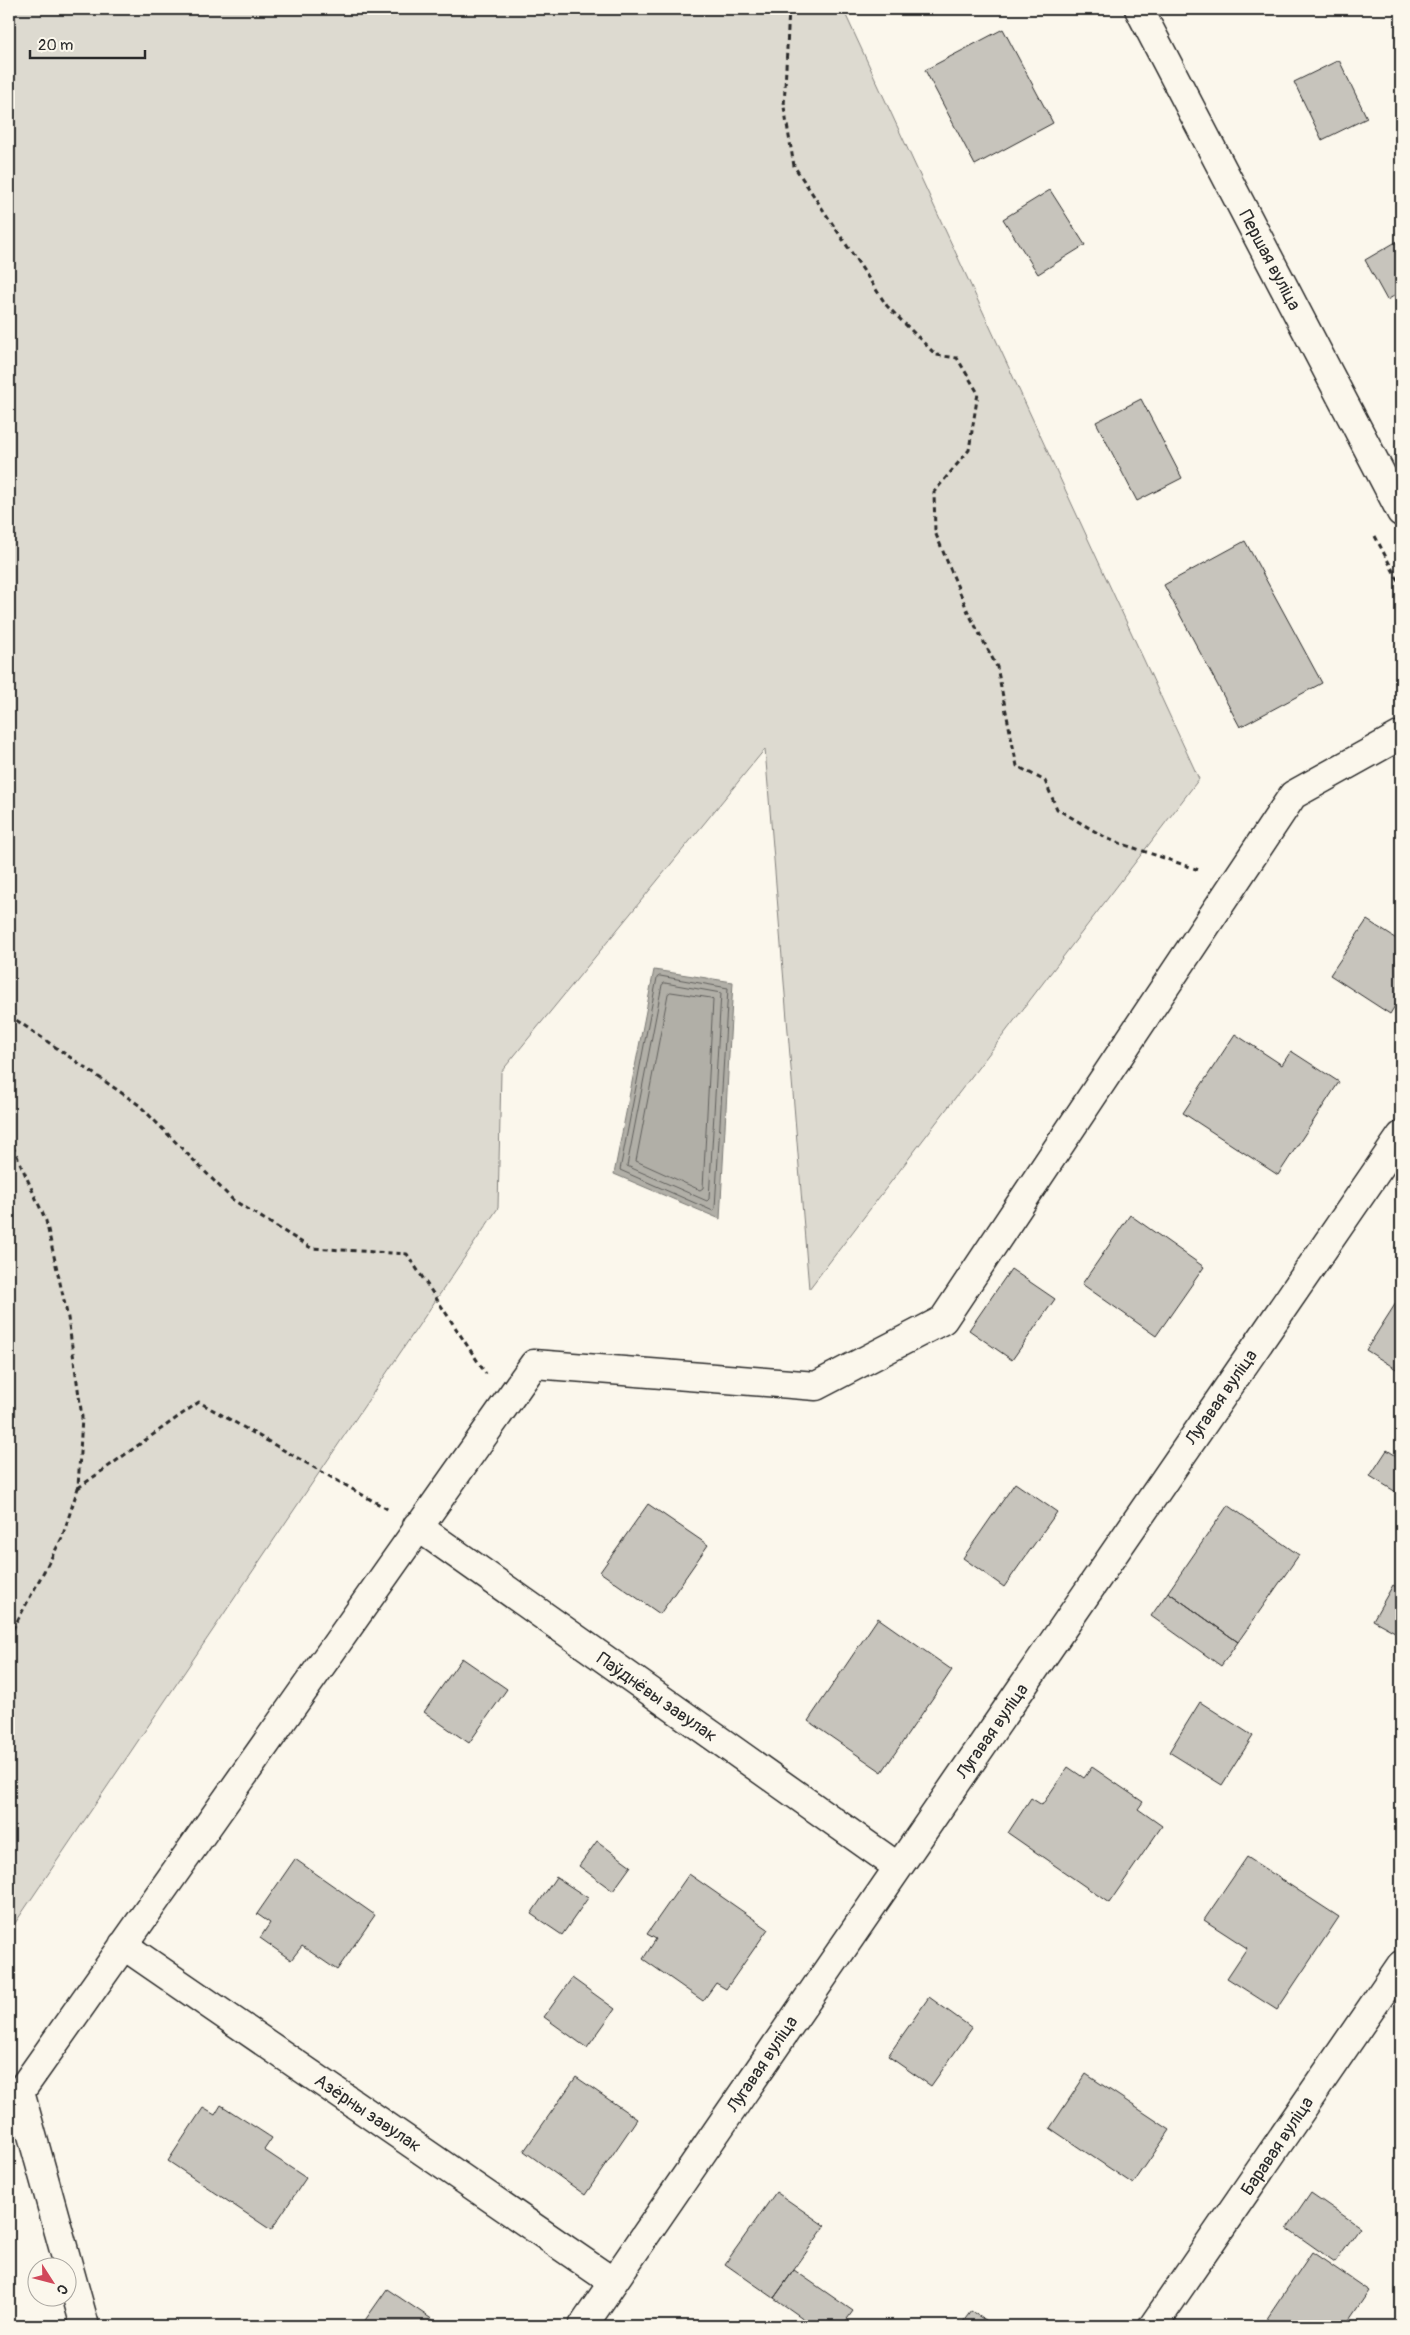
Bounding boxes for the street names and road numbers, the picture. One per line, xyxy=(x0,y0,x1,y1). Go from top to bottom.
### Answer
street label: Першая вуліца xyxy=(1233,206,1306,314)
street label: Лугавая вуліца xyxy=(1179,1345,1263,1450)
street label: Паўднёвы завулак xyxy=(592,1647,721,1747)
street label: Лугавая вуліца xyxy=(950,1679,1034,1784)
street label: Лугавая вуліца xyxy=(721,2012,803,2118)
street label: Азёрны завулак xyxy=(310,2069,425,2158)
street label: Баравая вуліца xyxy=(1236,2092,1319,2200)

